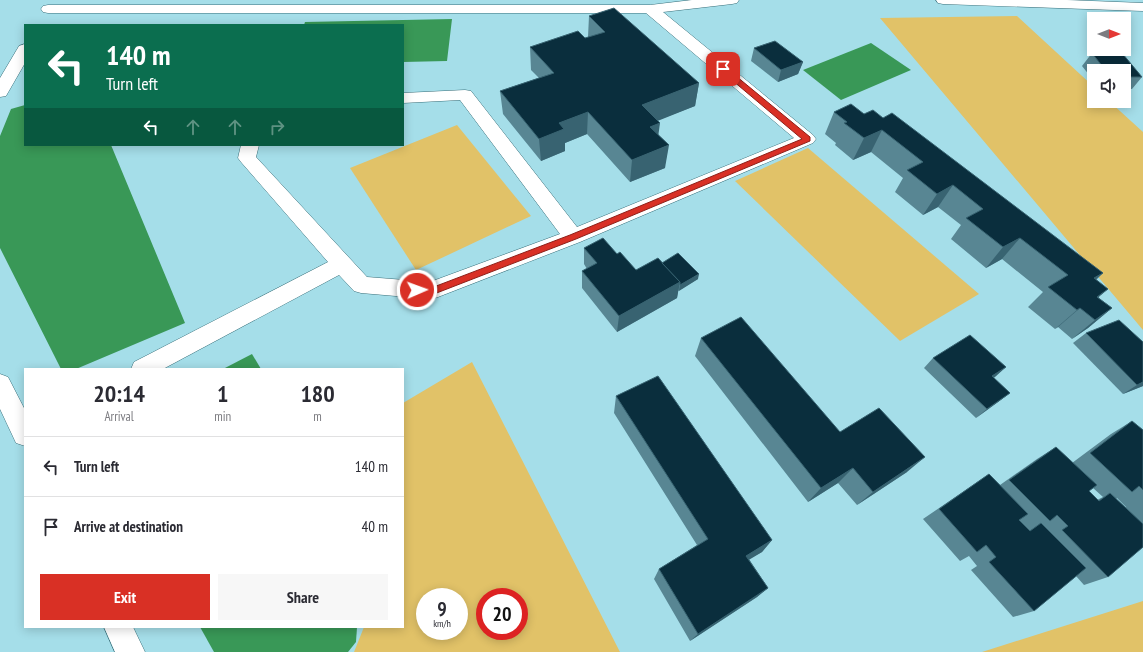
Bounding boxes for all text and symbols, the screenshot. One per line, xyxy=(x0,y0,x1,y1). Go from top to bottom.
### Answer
north arrow xyxy=(1087,12,1131,56)
map controls xyxy=(1087,12,1131,108)
text: 140 m xyxy=(106,36,170,73)
icon: left xyxy=(40,40,92,92)
pin xyxy=(706,52,740,86)
icon: arrive xyxy=(712,58,734,80)
button: sound xyxy=(1087,64,1131,108)
text: Turn left xyxy=(106,72,158,95)
icon: left xyxy=(140,116,162,138)
icon: ahead xyxy=(182,116,204,138)
icon: ahead xyxy=(224,116,246,138)
icon: right xyxy=(266,116,288,138)
position arrow xyxy=(396,269,438,311)
text: 20:14 xyxy=(93,378,145,409)
text: 1 xyxy=(217,378,228,409)
text: 180 xyxy=(300,378,335,409)
text: Arrival xyxy=(104,408,134,425)
text: min xyxy=(214,408,231,425)
text: m xyxy=(313,408,322,425)
icon: left xyxy=(40,456,62,478)
text: Turn left xyxy=(74,457,119,476)
text: 140 m xyxy=(355,457,388,476)
icon: arrive xyxy=(40,516,62,538)
text: Arrive at destination xyxy=(74,517,183,536)
text: 40 m xyxy=(362,517,388,536)
button: Exit xyxy=(40,574,210,620)
button: Share xyxy=(218,574,388,620)
speed limit sign: 20 xyxy=(476,588,528,640)
text: 9 xyxy=(437,596,447,622)
text: km/h xyxy=(433,617,451,630)

